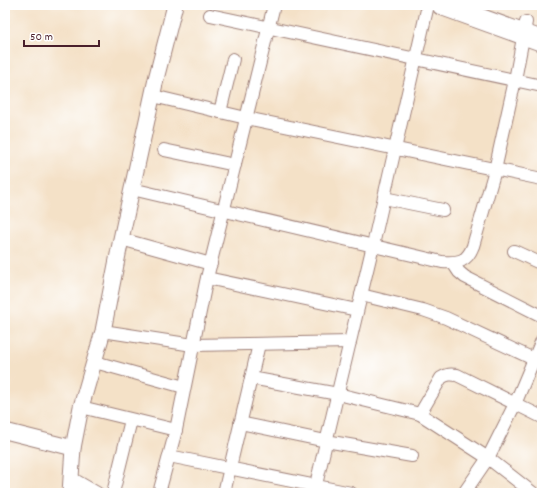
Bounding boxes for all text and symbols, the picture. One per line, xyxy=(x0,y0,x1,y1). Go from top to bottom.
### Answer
scale bar xyxy=(24,22,99,48)
text: 50 m xyxy=(30,29,53,46)

